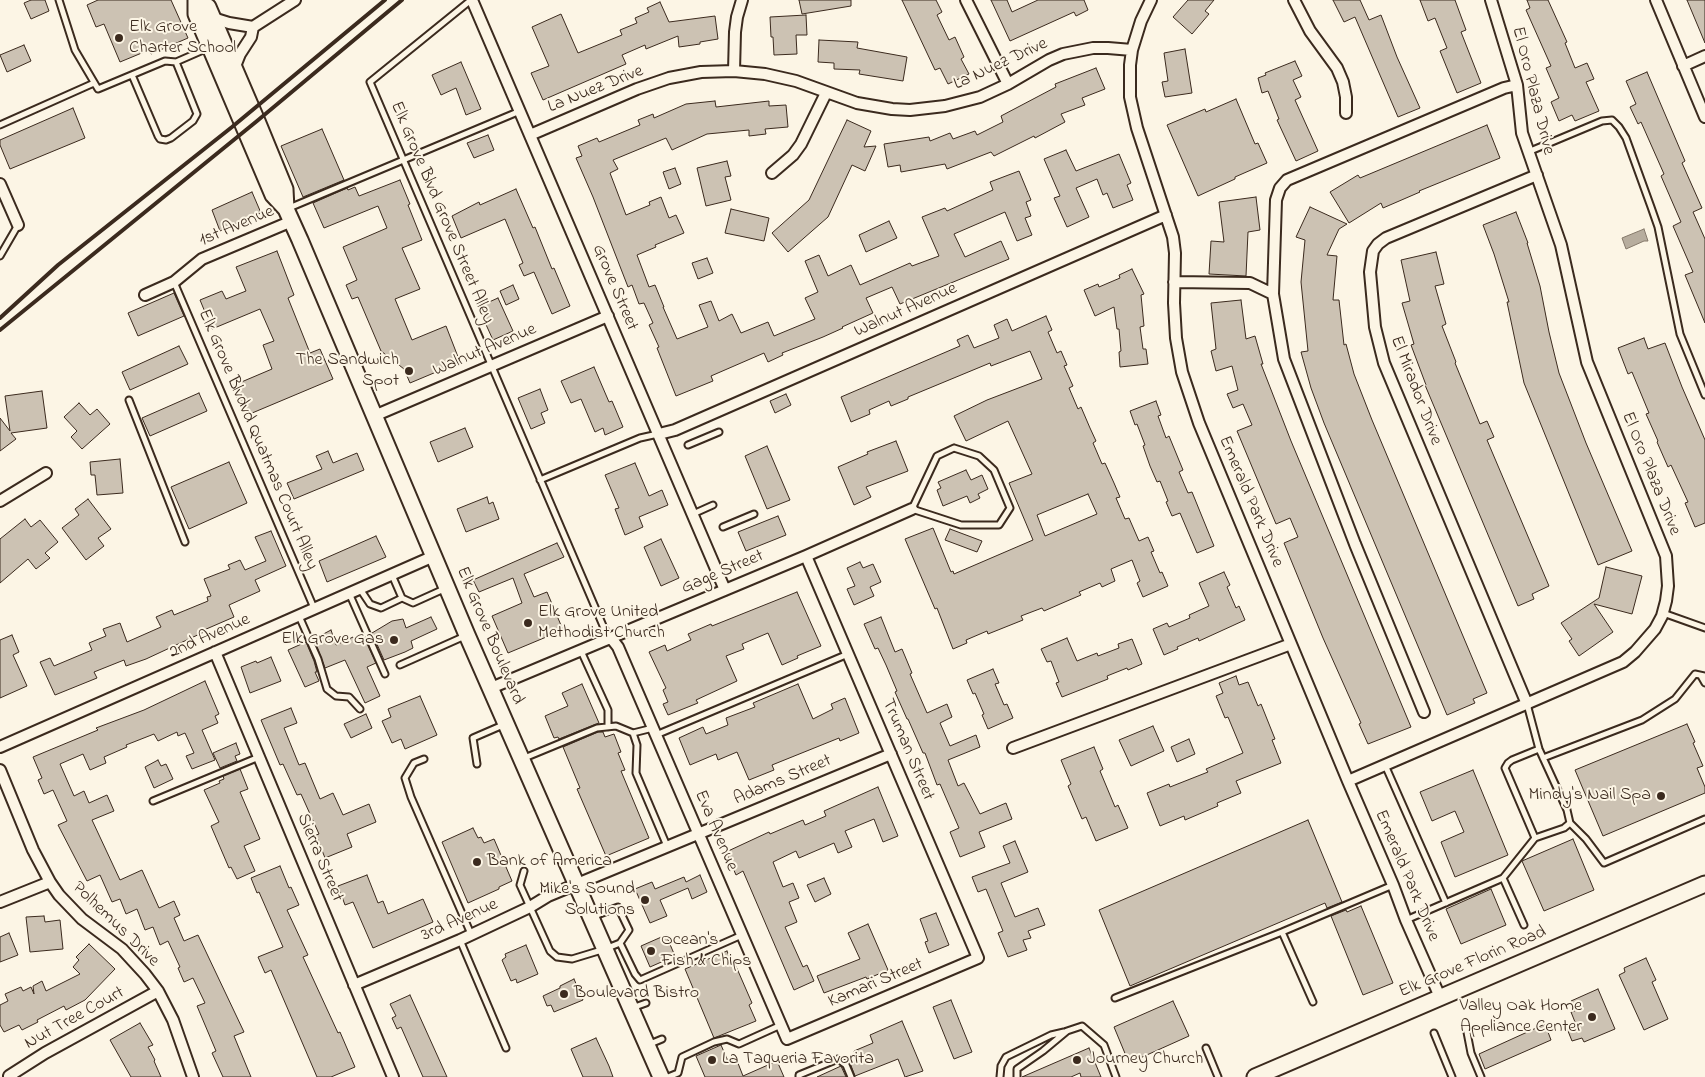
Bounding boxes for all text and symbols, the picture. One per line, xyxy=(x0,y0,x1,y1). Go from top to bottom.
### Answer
place label: Elk Grove Charter School xyxy=(129,17,236,59)
street label: El Oro Plaza Drive xyxy=(1506,25,1558,157)
marker: Elk Grove Charter School xyxy=(113,32,125,44)
street label: La Nuez Drive xyxy=(951,34,1051,96)
street label: La Nuez Drive xyxy=(545,61,647,119)
street label: Elk Grove Blvd Grove Street Alley xyxy=(384,99,498,327)
street label: 1st Avenue xyxy=(196,202,278,252)
street label: Grove Street xyxy=(586,242,642,334)
street label: Walnut Avenue xyxy=(851,279,961,343)
street label: Elk Grove Blvdvd Quatmas Court Alley xyxy=(192,306,322,574)
street label: Walnut Avenue xyxy=(430,320,540,382)
street label: El Mirador Drive xyxy=(1384,333,1446,449)
place label: The Sandwich Spot xyxy=(296,350,399,392)
marker: The Sandwich Spot xyxy=(403,365,415,377)
street label: El Oro Plaza Drive xyxy=(1615,409,1685,539)
street label: Emerald Park Drive xyxy=(1213,433,1287,571)
street label: Gage Street xyxy=(679,546,767,600)
street label: Elk Grove Boulevard xyxy=(450,564,528,708)
place label: Elk Grove United Methodist Church xyxy=(538,602,665,644)
street label: 2nd Avenue xyxy=(166,610,254,664)
marker: Elk Grove United Methodist Church xyxy=(522,617,534,629)
place label: Elk Grove Gas xyxy=(281,629,384,651)
marker: Elk Grove Gas xyxy=(388,634,400,646)
street label: Truman Street xyxy=(876,696,938,804)
street label: Adams Street xyxy=(731,751,835,811)
place label: Mindy's Nail Spa xyxy=(1529,785,1651,807)
street label: Eva Avenue xyxy=(688,787,742,875)
marker: Mindy's Nail Spa xyxy=(1655,790,1667,802)
street label: Emerald Park Drive xyxy=(1369,807,1443,945)
street label: Sierra Street xyxy=(291,811,347,905)
place label: Bank of America xyxy=(487,851,612,873)
marker: Bank of America xyxy=(471,856,483,868)
street label: Polhemus Drive xyxy=(67,878,163,972)
place label: Mike's Sound Solutions xyxy=(539,879,635,922)
marker: Mike's Sound Solutions xyxy=(639,894,651,906)
street label: 3rd Avenue xyxy=(418,895,502,947)
street label: Elk Grove Florin Road xyxy=(1396,922,1550,1004)
place label: Ocean's Fish & Chips xyxy=(661,930,751,972)
marker: Ocean's Fish & Chips xyxy=(645,945,657,957)
street label: Kamari Street xyxy=(825,954,927,1014)
street label: Nut Tree Court xyxy=(21,983,129,1055)
place label: Boulevard Bistro xyxy=(574,983,699,1005)
marker: Boulevard Bistro xyxy=(558,988,570,1000)
place label: Valley Oak Home Appliance Center xyxy=(1459,996,1582,1038)
marker: Valley Oak Home Appliance Center xyxy=(1586,1011,1598,1023)
place label: La Taqueria Favorita xyxy=(722,1049,874,1071)
place label: Journey Church xyxy=(1087,1049,1203,1071)
marker: La Taqueria Favorita xyxy=(706,1054,718,1066)
marker: Journey Church xyxy=(1071,1054,1083,1066)

